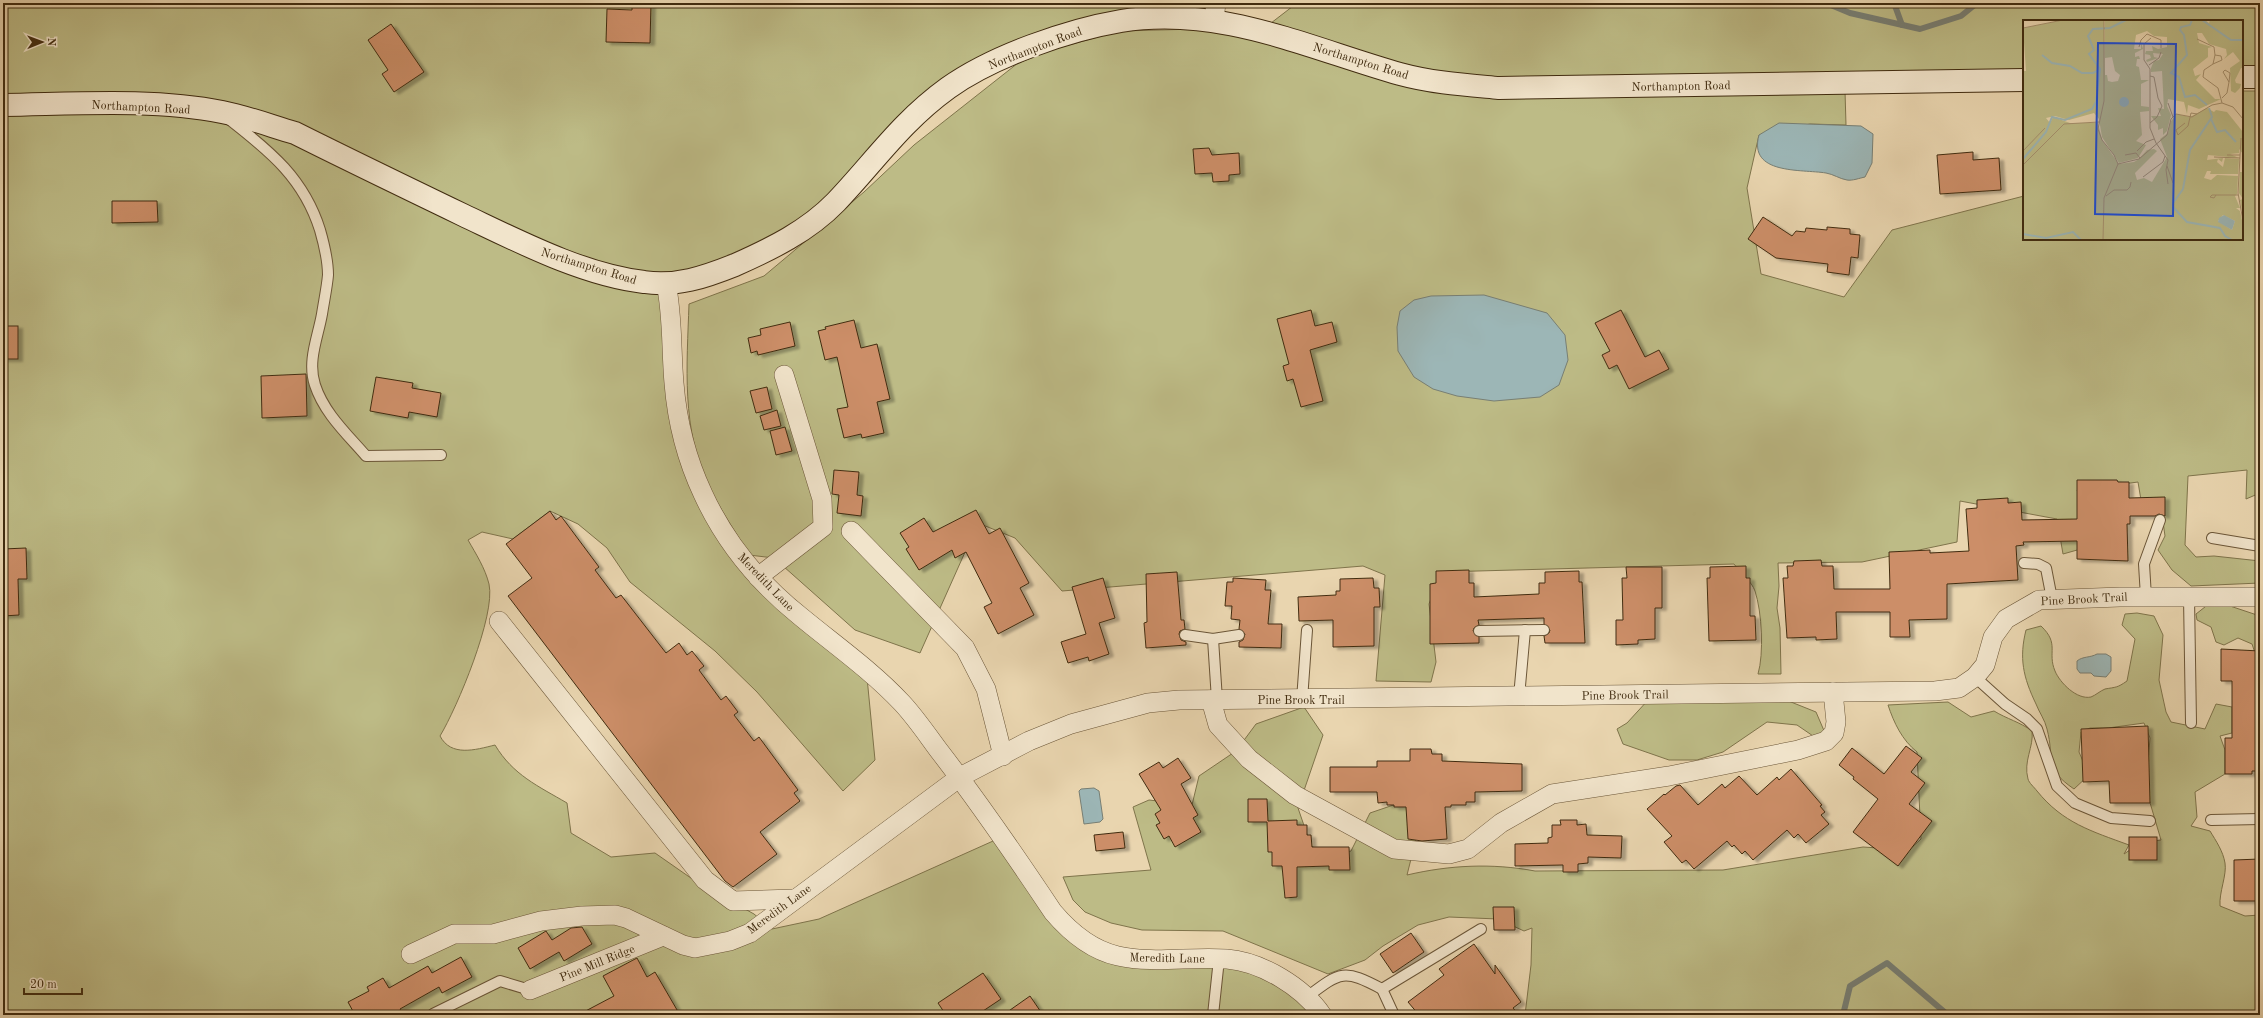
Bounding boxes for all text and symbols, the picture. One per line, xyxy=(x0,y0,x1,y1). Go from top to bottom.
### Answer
inset map xyxy=(2023,20,2243,240)
north arrow xyxy=(22,22,62,62)
street label: Northampton Road xyxy=(987,26,1084,72)
text: N xyxy=(45,38,56,47)
street label: Northampton Road xyxy=(1311,42,1410,82)
street label: Northampton Road xyxy=(1631,80,1731,94)
street label: Northampton Road xyxy=(91,99,191,117)
street label: Northampton Road xyxy=(539,247,638,287)
street label: Meredith Lane xyxy=(735,551,796,614)
street label: Pine Brook Trail xyxy=(2040,592,2128,608)
street label: Pine Brook Trail xyxy=(1581,689,1669,703)
street label: Pine Brook Trail xyxy=(1257,695,1345,707)
street label: Meredith Lane xyxy=(745,882,814,937)
street label: Pine Mill Ridge xyxy=(558,943,637,984)
street label: Meredith Lane xyxy=(1129,952,1205,966)
scale bar xyxy=(24,970,82,996)
text: 20 m xyxy=(30,979,57,991)

